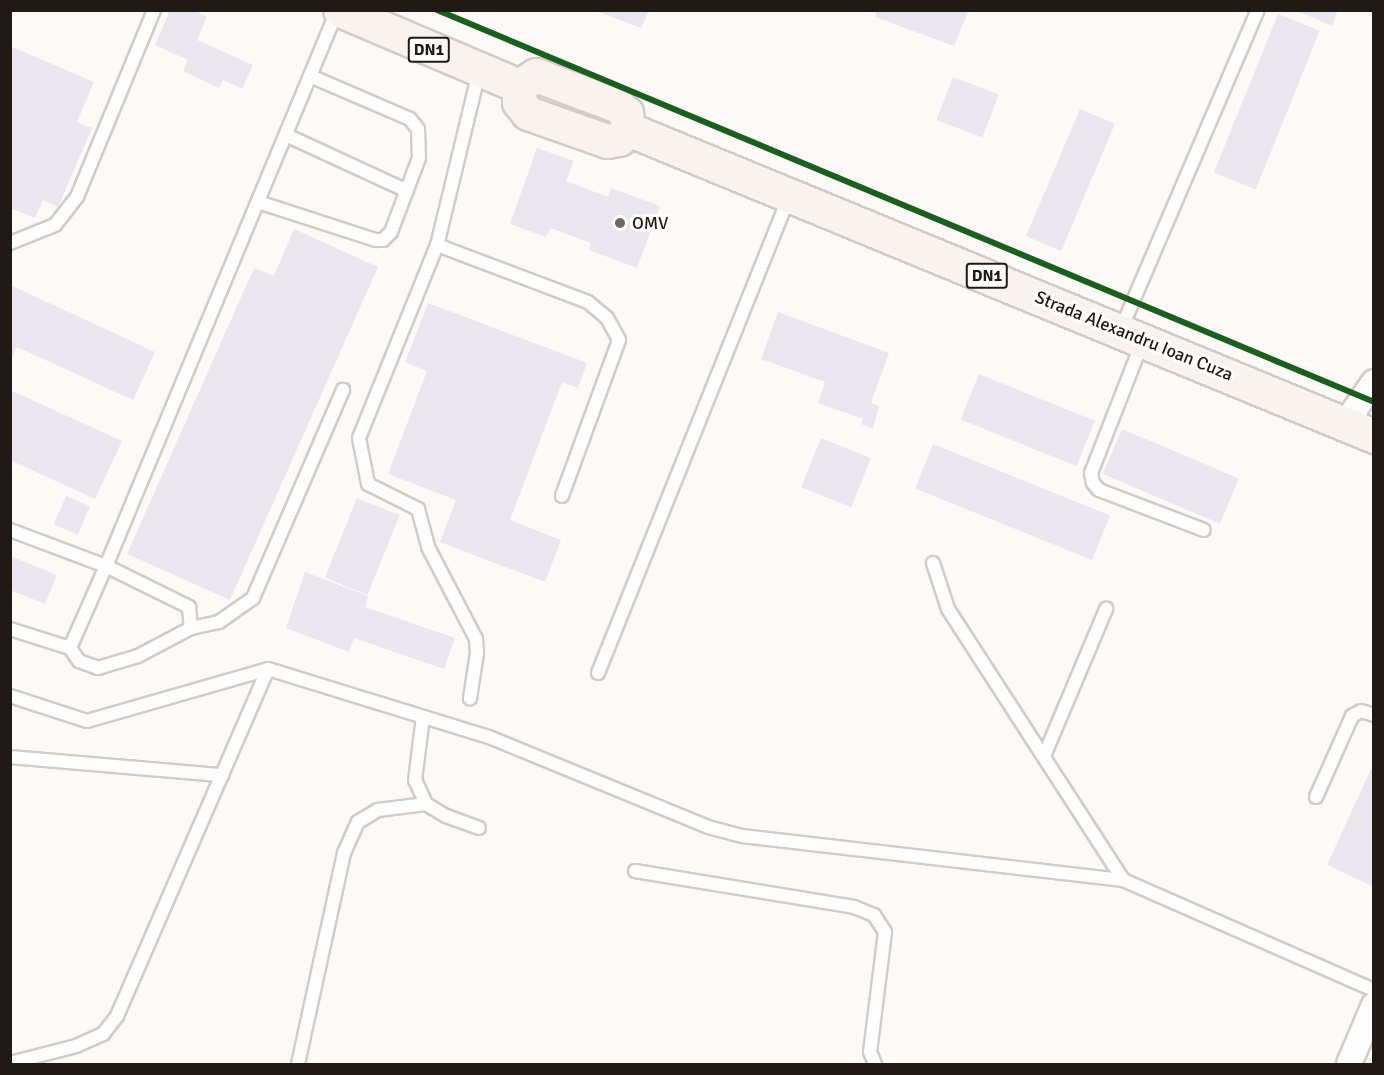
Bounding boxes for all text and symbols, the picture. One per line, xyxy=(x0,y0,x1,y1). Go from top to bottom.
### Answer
road number: DN1 xyxy=(406,37,452,63)
place label: OMV xyxy=(632,212,668,234)
marker: OMV xyxy=(613,216,627,230)
road number: DN1 xyxy=(964,263,1010,289)
street label: Strada Alexandru Ioan Cuza xyxy=(1032,286,1236,386)

